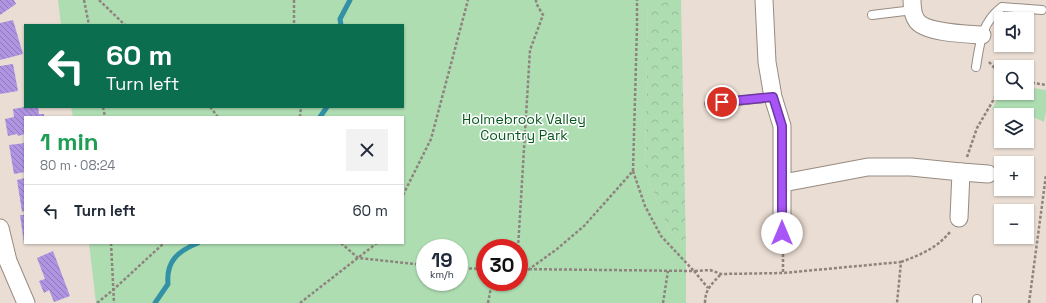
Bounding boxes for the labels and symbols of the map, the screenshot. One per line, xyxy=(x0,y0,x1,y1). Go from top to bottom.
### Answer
pin xyxy=(705,85,739,119)
park label: Holmebrook Valley Country Park xyxy=(462,110,586,144)
position arrow xyxy=(761,212,803,254)
speed limit sign: 30 xyxy=(476,239,528,291)

